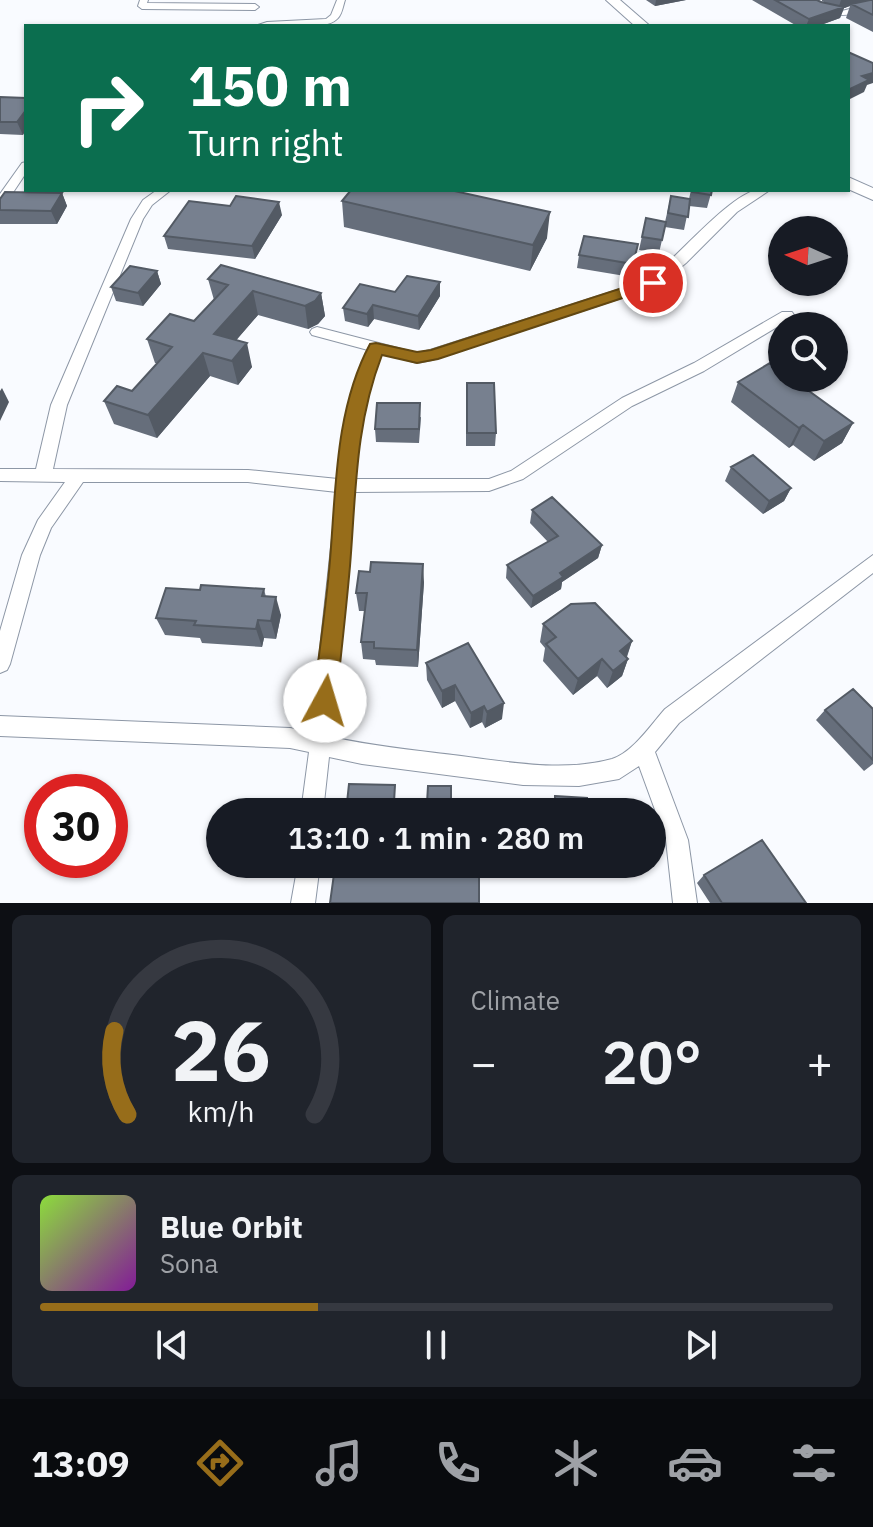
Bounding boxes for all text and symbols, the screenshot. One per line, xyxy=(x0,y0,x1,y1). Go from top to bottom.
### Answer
text: 150 m xyxy=(188,49,352,121)
icon: right xyxy=(56,56,160,160)
text: Turn right xyxy=(188,119,344,166)
north arrow xyxy=(768,216,848,296)
map controls xyxy=(768,216,848,392)
pin xyxy=(619,249,687,317)
icon: arrive xyxy=(631,261,675,305)
button: search xyxy=(768,312,848,392)
position arrow xyxy=(283,659,367,743)
speed limit sign: 30 xyxy=(24,774,128,878)
text: 13:10 · 1 min · 280 m xyxy=(288,818,584,857)
text: Climate xyxy=(471,983,560,1017)
text: 26 xyxy=(171,996,271,1104)
text: 20° xyxy=(602,1022,702,1101)
text: − xyxy=(471,1034,497,1091)
text: + xyxy=(807,1034,833,1091)
text: km/h xyxy=(188,1093,255,1130)
text: Blue Orbit xyxy=(160,1207,303,1246)
text: Sona xyxy=(160,1246,218,1280)
icon: previous xyxy=(150,1323,194,1367)
icon: pause xyxy=(414,1323,458,1367)
icon: next xyxy=(679,1323,723,1367)
icon: directions xyxy=(192,1435,248,1491)
icon: music xyxy=(311,1435,367,1491)
icon: phone xyxy=(430,1435,486,1491)
icon: climate xyxy=(548,1435,604,1491)
icon: car xyxy=(667,1435,723,1491)
icon: filters xyxy=(786,1435,842,1491)
text: 13:09 xyxy=(31,1440,130,1487)

